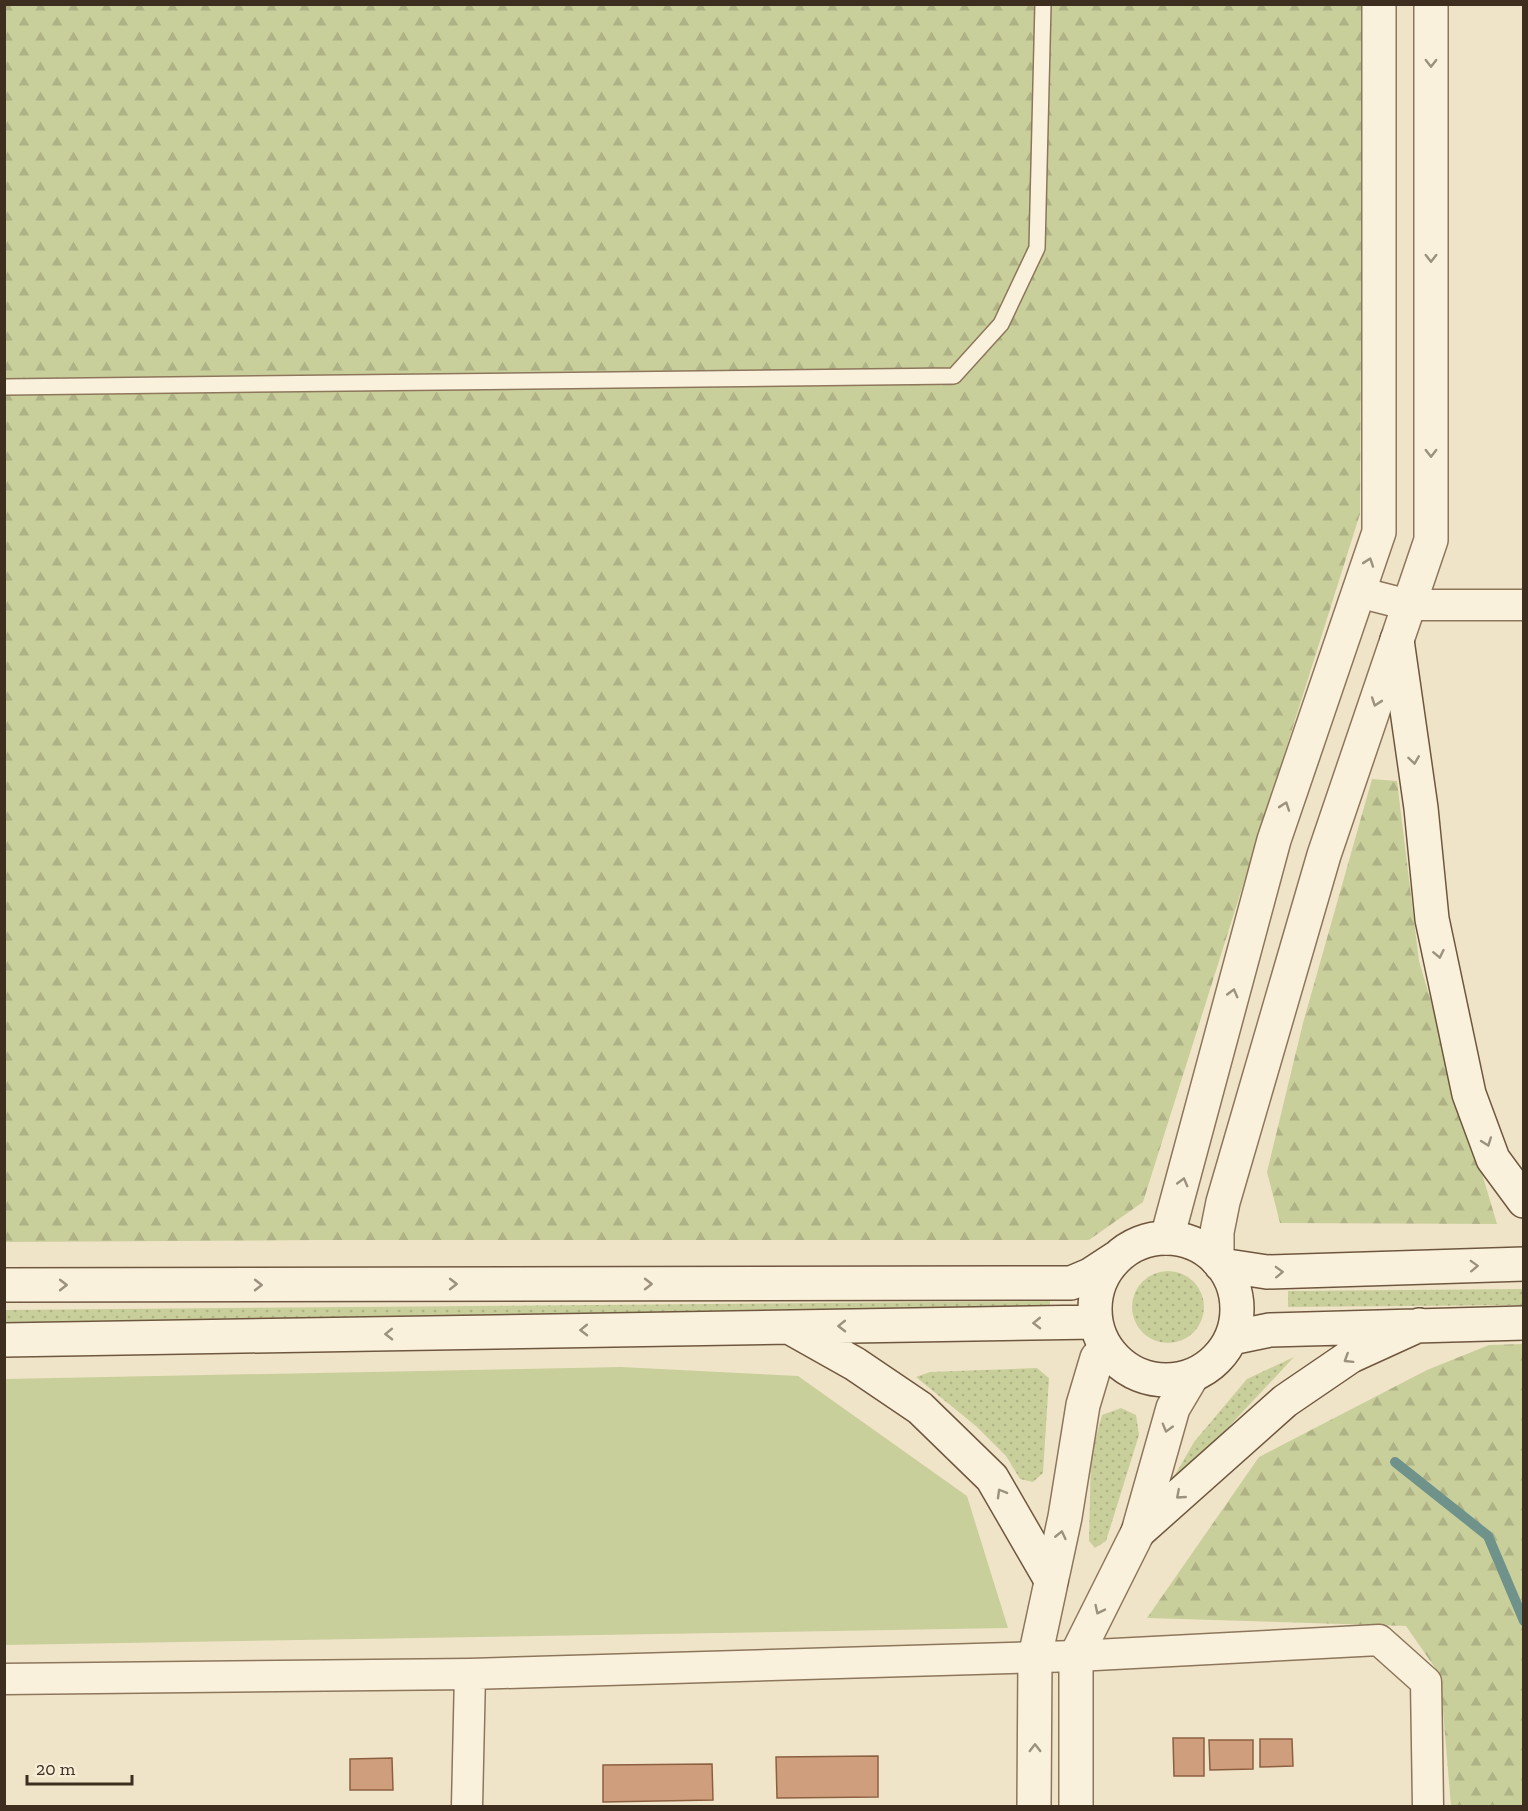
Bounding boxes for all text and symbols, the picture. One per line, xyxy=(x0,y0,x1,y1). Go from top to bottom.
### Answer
one-way arrow xyxy=(1425,59,1437,68)
one-way arrow xyxy=(1425,254,1437,263)
one-way arrow xyxy=(1425,449,1437,458)
one-way arrow xyxy=(1361,557,1374,567)
one-way arrow xyxy=(1371,696,1383,707)
one-way arrow xyxy=(1408,756,1420,765)
one-way arrow xyxy=(1278,801,1291,812)
one-way arrow xyxy=(1432,948,1445,958)
one-way arrow xyxy=(1225,989,1238,999)
one-way arrow xyxy=(1480,1136,1493,1147)
one-way arrow xyxy=(1175,1177,1188,1187)
one-way arrow xyxy=(1469,1259,1478,1272)
one-way arrow xyxy=(1274,1266,1283,1278)
one-way arrow xyxy=(448,1278,457,1290)
one-way arrow xyxy=(643,1278,652,1290)
one-way arrow xyxy=(58,1279,67,1291)
one-way arrow xyxy=(253,1279,262,1291)
one-way arrow xyxy=(1032,1317,1041,1329)
one-way arrow xyxy=(837,1320,846,1332)
one-way arrow xyxy=(579,1324,588,1337)
one-way arrow xyxy=(384,1327,393,1340)
one-way arrow xyxy=(1344,1352,1355,1363)
one-way arrow xyxy=(1162,1422,1174,1433)
one-way arrow xyxy=(1176,1488,1187,1499)
one-way arrow xyxy=(996,1489,1008,1499)
one-way arrow xyxy=(1053,1530,1066,1540)
one-way arrow xyxy=(1095,1604,1106,1615)
one-way arrow xyxy=(1028,1744,1041,1753)
scale bar xyxy=(27,1748,132,1786)
text: 20 m xyxy=(36,1758,76,1780)

